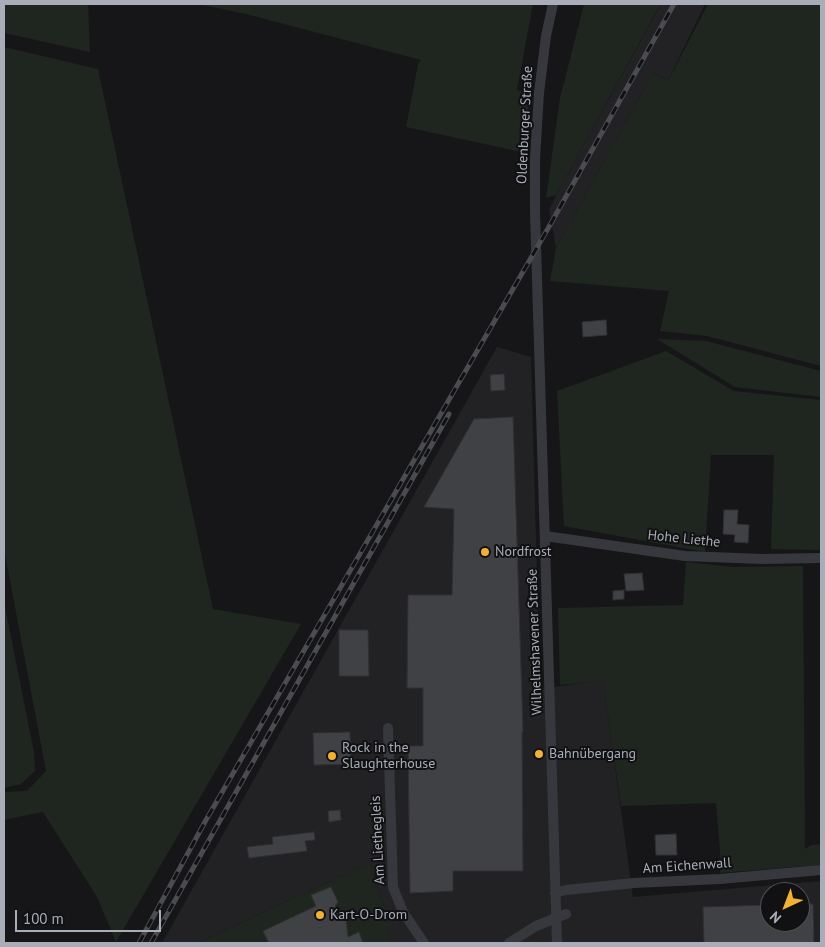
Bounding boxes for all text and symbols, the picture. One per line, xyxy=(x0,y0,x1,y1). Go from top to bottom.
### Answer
street label: Oldenburger Straße xyxy=(514,66,536,184)
street label: Hohe Liethe xyxy=(647,527,721,551)
place label: Nordfrost xyxy=(495,544,552,560)
marker: Nordfrost xyxy=(479,546,491,558)
street label: Wilhelmshavener Straße xyxy=(524,569,546,715)
place label: Rock in the Slaughterhouse xyxy=(342,740,435,772)
place label: Bahnübergang xyxy=(549,746,636,762)
marker: Bahnübergang xyxy=(533,748,545,760)
marker: Rock in the Slaughterhouse xyxy=(326,750,338,762)
street label: Am Liethegleis xyxy=(367,795,389,885)
street label: Am Eichenwall xyxy=(642,855,732,877)
north arrow xyxy=(760,882,810,932)
scale bar xyxy=(18,900,164,932)
place label: Kart-O-Drom xyxy=(330,907,407,923)
text: N xyxy=(766,908,785,927)
text: 100 m xyxy=(23,909,64,928)
marker: Kart-O-Drom xyxy=(314,909,326,921)

